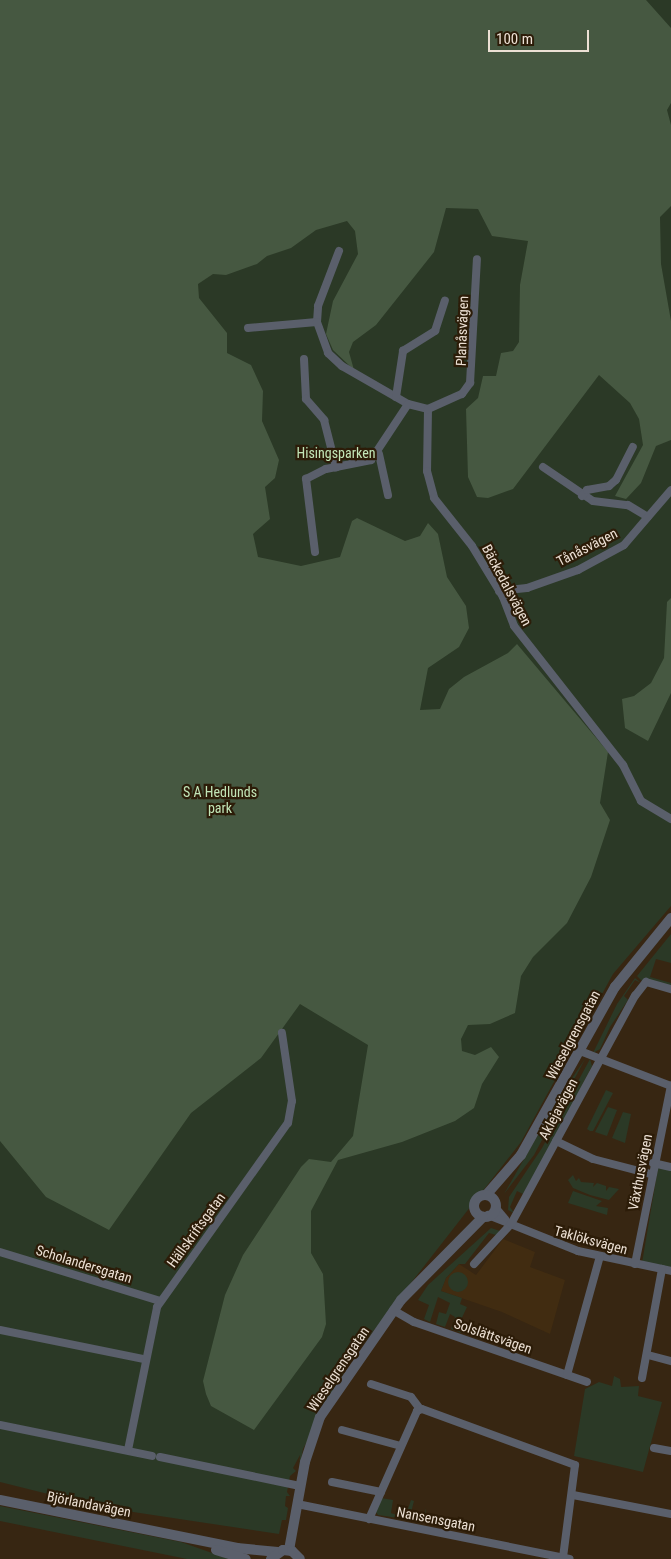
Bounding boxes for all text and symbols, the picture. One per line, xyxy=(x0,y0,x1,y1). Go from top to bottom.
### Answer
scale bar xyxy=(491,20,592,52)
text: 100 m xyxy=(496,30,533,48)
street label: Planåsvägen xyxy=(452,296,472,366)
park label: Hisingsparken xyxy=(297,445,375,461)
street label: Tånåsvägen xyxy=(554,525,620,569)
street label: Bäckedalsvägen xyxy=(479,541,535,629)
park label: S A Hedlunds park xyxy=(183,784,257,816)
street label: Wieselgrensgatan xyxy=(542,988,604,1082)
street label: Aklejavägen xyxy=(535,1076,581,1142)
street label: Växthusvägen xyxy=(624,1132,656,1212)
street label: Hällskriftsgatan xyxy=(163,1189,229,1271)
street label: Taklöksvägen xyxy=(552,1222,630,1258)
street label: Scholandersgatan xyxy=(34,1241,134,1287)
street label: Solslättsvägen xyxy=(452,1315,534,1357)
street label: Wieselgrensgatan xyxy=(303,1323,373,1415)
street label: Björlandavägen xyxy=(46,1488,132,1520)
street label: Nansensgatan xyxy=(395,1503,477,1535)

